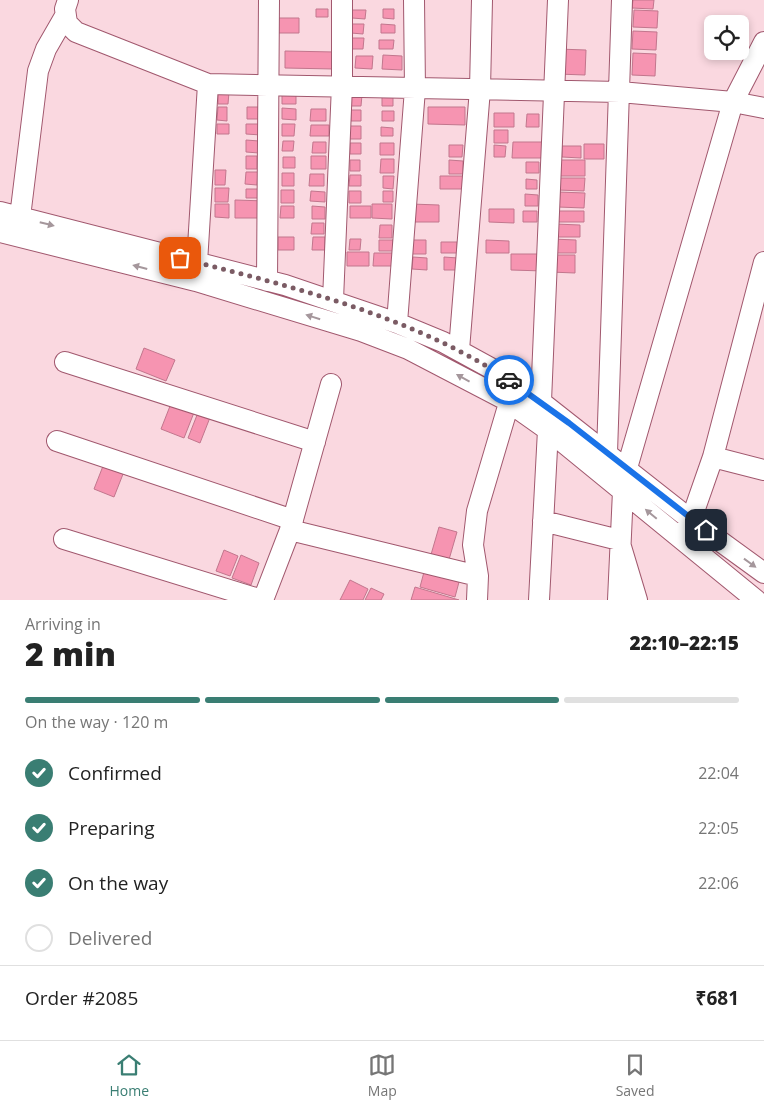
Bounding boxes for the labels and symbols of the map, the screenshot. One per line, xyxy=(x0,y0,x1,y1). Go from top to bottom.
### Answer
one-way arrow xyxy=(40,220,55,228)
pin xyxy=(159,237,201,279)
one-way arrow xyxy=(133,262,148,270)
one-way arrow xyxy=(306,312,321,320)
courier xyxy=(484,355,534,405)
one-way arrow xyxy=(457,373,470,382)
one-way arrow xyxy=(645,508,657,520)
pin xyxy=(685,509,727,551)
one-way arrow xyxy=(743,558,757,568)

